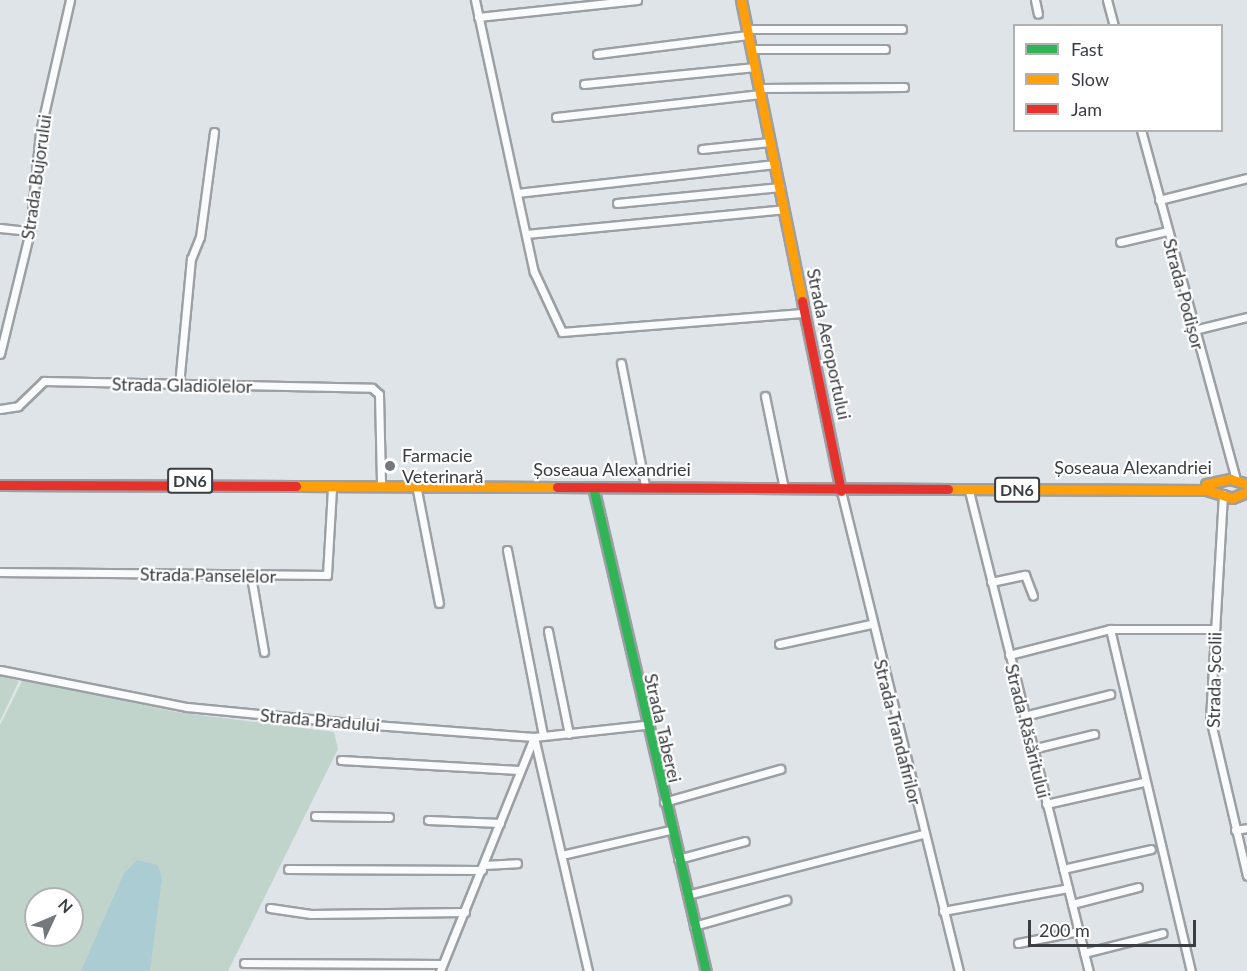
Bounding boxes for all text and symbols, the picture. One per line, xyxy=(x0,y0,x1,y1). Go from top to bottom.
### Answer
legend xyxy=(1013,24,1223,132)
text: Fast xyxy=(1071,38,1103,60)
text: Slow xyxy=(1071,68,1109,90)
text: Jam xyxy=(1071,98,1102,120)
street label: Strada Bujorului xyxy=(17,113,55,241)
street label: Strada Podișor xyxy=(1159,236,1209,352)
street label: Strada Aeroportului xyxy=(802,266,856,422)
street label: Strada Gladiolelor xyxy=(112,373,252,397)
place label: Farmacie Veterinară xyxy=(402,445,483,488)
street label: Șoseaua Alexandriei xyxy=(1054,456,1212,478)
street label: Șoseaua Alexandriei xyxy=(533,458,691,480)
marker: Farmacie Veterinară xyxy=(383,459,397,473)
road number: DN6 xyxy=(166,468,214,494)
road number: DN6 xyxy=(993,477,1041,503)
street label: Strada Panselelor xyxy=(140,563,276,587)
street label: Strada Școlii xyxy=(1202,632,1226,728)
street label: Strada Trandafirilor xyxy=(869,657,927,807)
street label: Strada Răsăritului xyxy=(1001,662,1055,800)
street label: Strada Taberei xyxy=(640,671,686,785)
street label: Strada Bradului xyxy=(259,704,381,736)
north arrow xyxy=(24,887,84,947)
text: N xyxy=(55,894,77,917)
scale bar xyxy=(1031,908,1199,946)
text: 200 m xyxy=(1039,919,1090,941)

